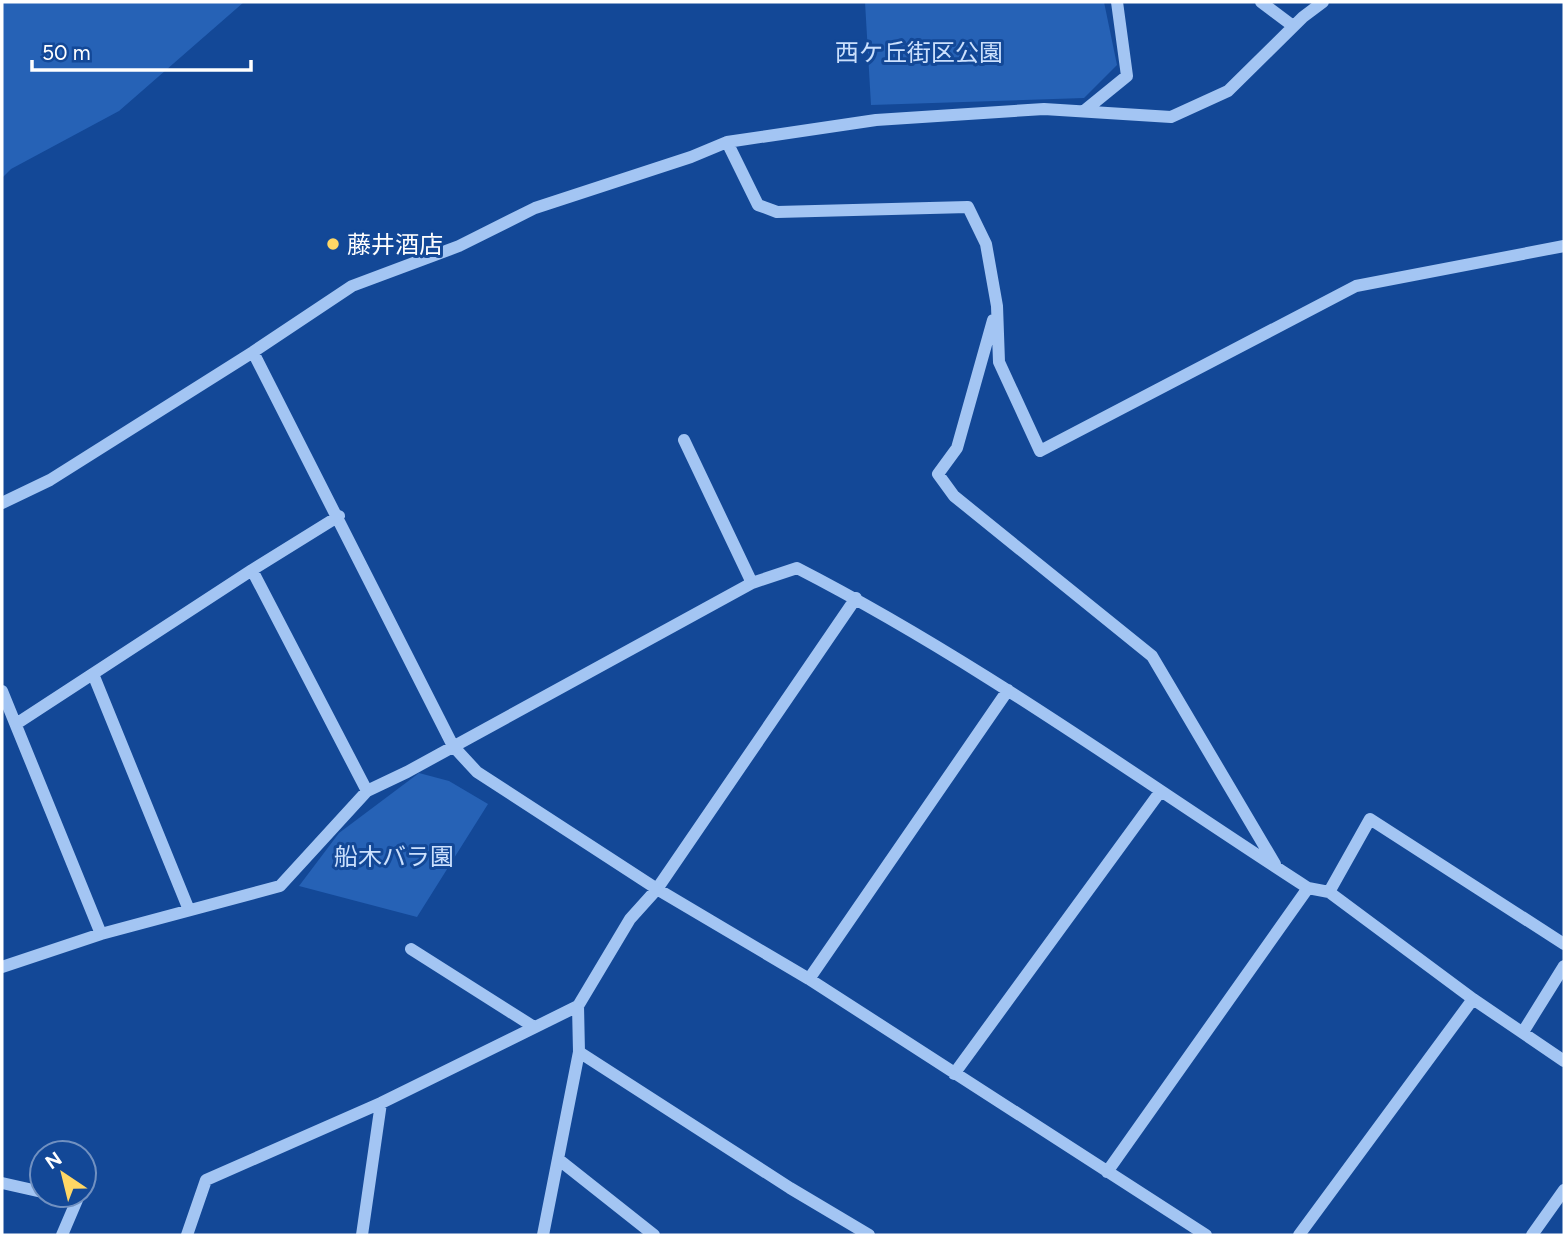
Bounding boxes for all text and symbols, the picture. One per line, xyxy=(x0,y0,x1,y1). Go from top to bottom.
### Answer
scale bar xyxy=(32,28,250,72)
park label: 西ケ丘街区公園 xyxy=(835,38,1003,67)
text: 50 m xyxy=(42,40,91,65)
place label: 藤井酒店 xyxy=(347,230,443,259)
marker: 藤井酒店 xyxy=(325,236,341,252)
park label: 船木バラ園 xyxy=(334,842,454,871)
north arrow xyxy=(28,1139,98,1209)
text: N xyxy=(41,1147,66,1174)

